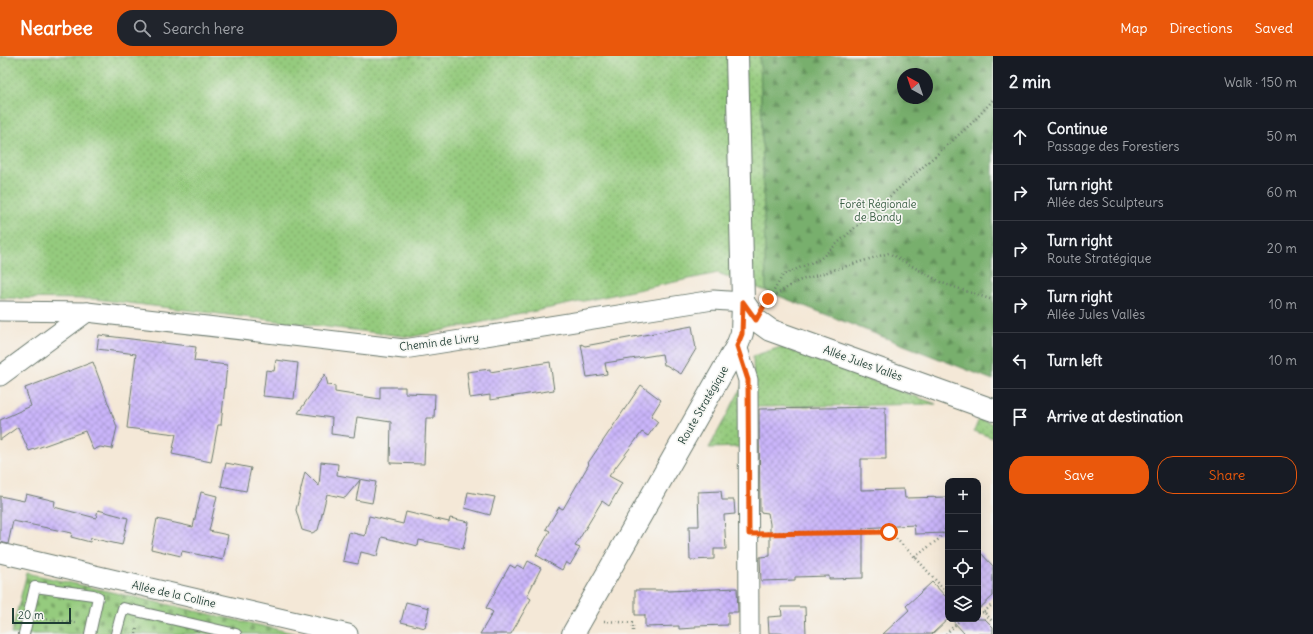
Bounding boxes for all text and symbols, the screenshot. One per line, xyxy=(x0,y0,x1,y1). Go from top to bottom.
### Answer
search box xyxy=(117,10,397,46)
text: Nearbee xyxy=(20,16,93,40)
icon: search xyxy=(131,17,153,39)
text: Search here xyxy=(163,19,244,38)
text: Map xyxy=(1120,19,1147,37)
text: Directions xyxy=(1169,19,1233,37)
text: Saved xyxy=(1255,19,1293,37)
north arrow xyxy=(897,68,933,104)
text: 2 min xyxy=(1009,71,1051,93)
text: Walk · 150 m xyxy=(1224,74,1297,91)
text: Continue xyxy=(1047,119,1108,138)
icon: ahead xyxy=(1009,126,1031,148)
text: 50 m xyxy=(1266,128,1297,145)
text: Passage des Forestiers xyxy=(1047,138,1180,155)
text: Turn right xyxy=(1047,175,1112,194)
icon: right xyxy=(1009,182,1031,204)
text: 60 m xyxy=(1266,184,1297,201)
text: Allée des Sculpteurs xyxy=(1047,194,1164,211)
park label: Forêt Régionale de Bondy xyxy=(840,197,916,224)
text: Turn right xyxy=(1047,231,1112,250)
icon: right xyxy=(1009,238,1031,260)
text: 20 m xyxy=(1267,240,1297,257)
text: Route Stratégique xyxy=(1047,250,1152,267)
text: Turn right xyxy=(1047,287,1112,306)
route end xyxy=(759,290,777,308)
icon: right xyxy=(1009,294,1031,316)
text: 10 m xyxy=(1269,296,1297,313)
text: Allée Jules Vallès xyxy=(1047,306,1145,323)
street label: Chemin de Livry xyxy=(398,330,480,354)
street label: Allée Jules Vallès xyxy=(822,342,904,384)
icon: left xyxy=(1009,350,1031,372)
text: Turn left xyxy=(1047,351,1102,370)
text: 10 m xyxy=(1269,352,1297,369)
street label: Route Stratégique xyxy=(675,363,731,447)
icon: arrive xyxy=(1009,406,1031,428)
text: Arrive at destination xyxy=(1047,407,1183,426)
button: Save xyxy=(1009,456,1149,494)
button: Share xyxy=(1157,456,1297,494)
map controls xyxy=(945,478,981,622)
button: + xyxy=(945,478,981,514)
button: − xyxy=(945,514,981,550)
route start xyxy=(880,523,898,541)
button: locate xyxy=(945,550,981,586)
street label: Allée de la Colline xyxy=(131,578,217,610)
button: layers xyxy=(945,586,981,622)
scale bar xyxy=(12,606,71,625)
text: 20 m xyxy=(18,608,44,622)

